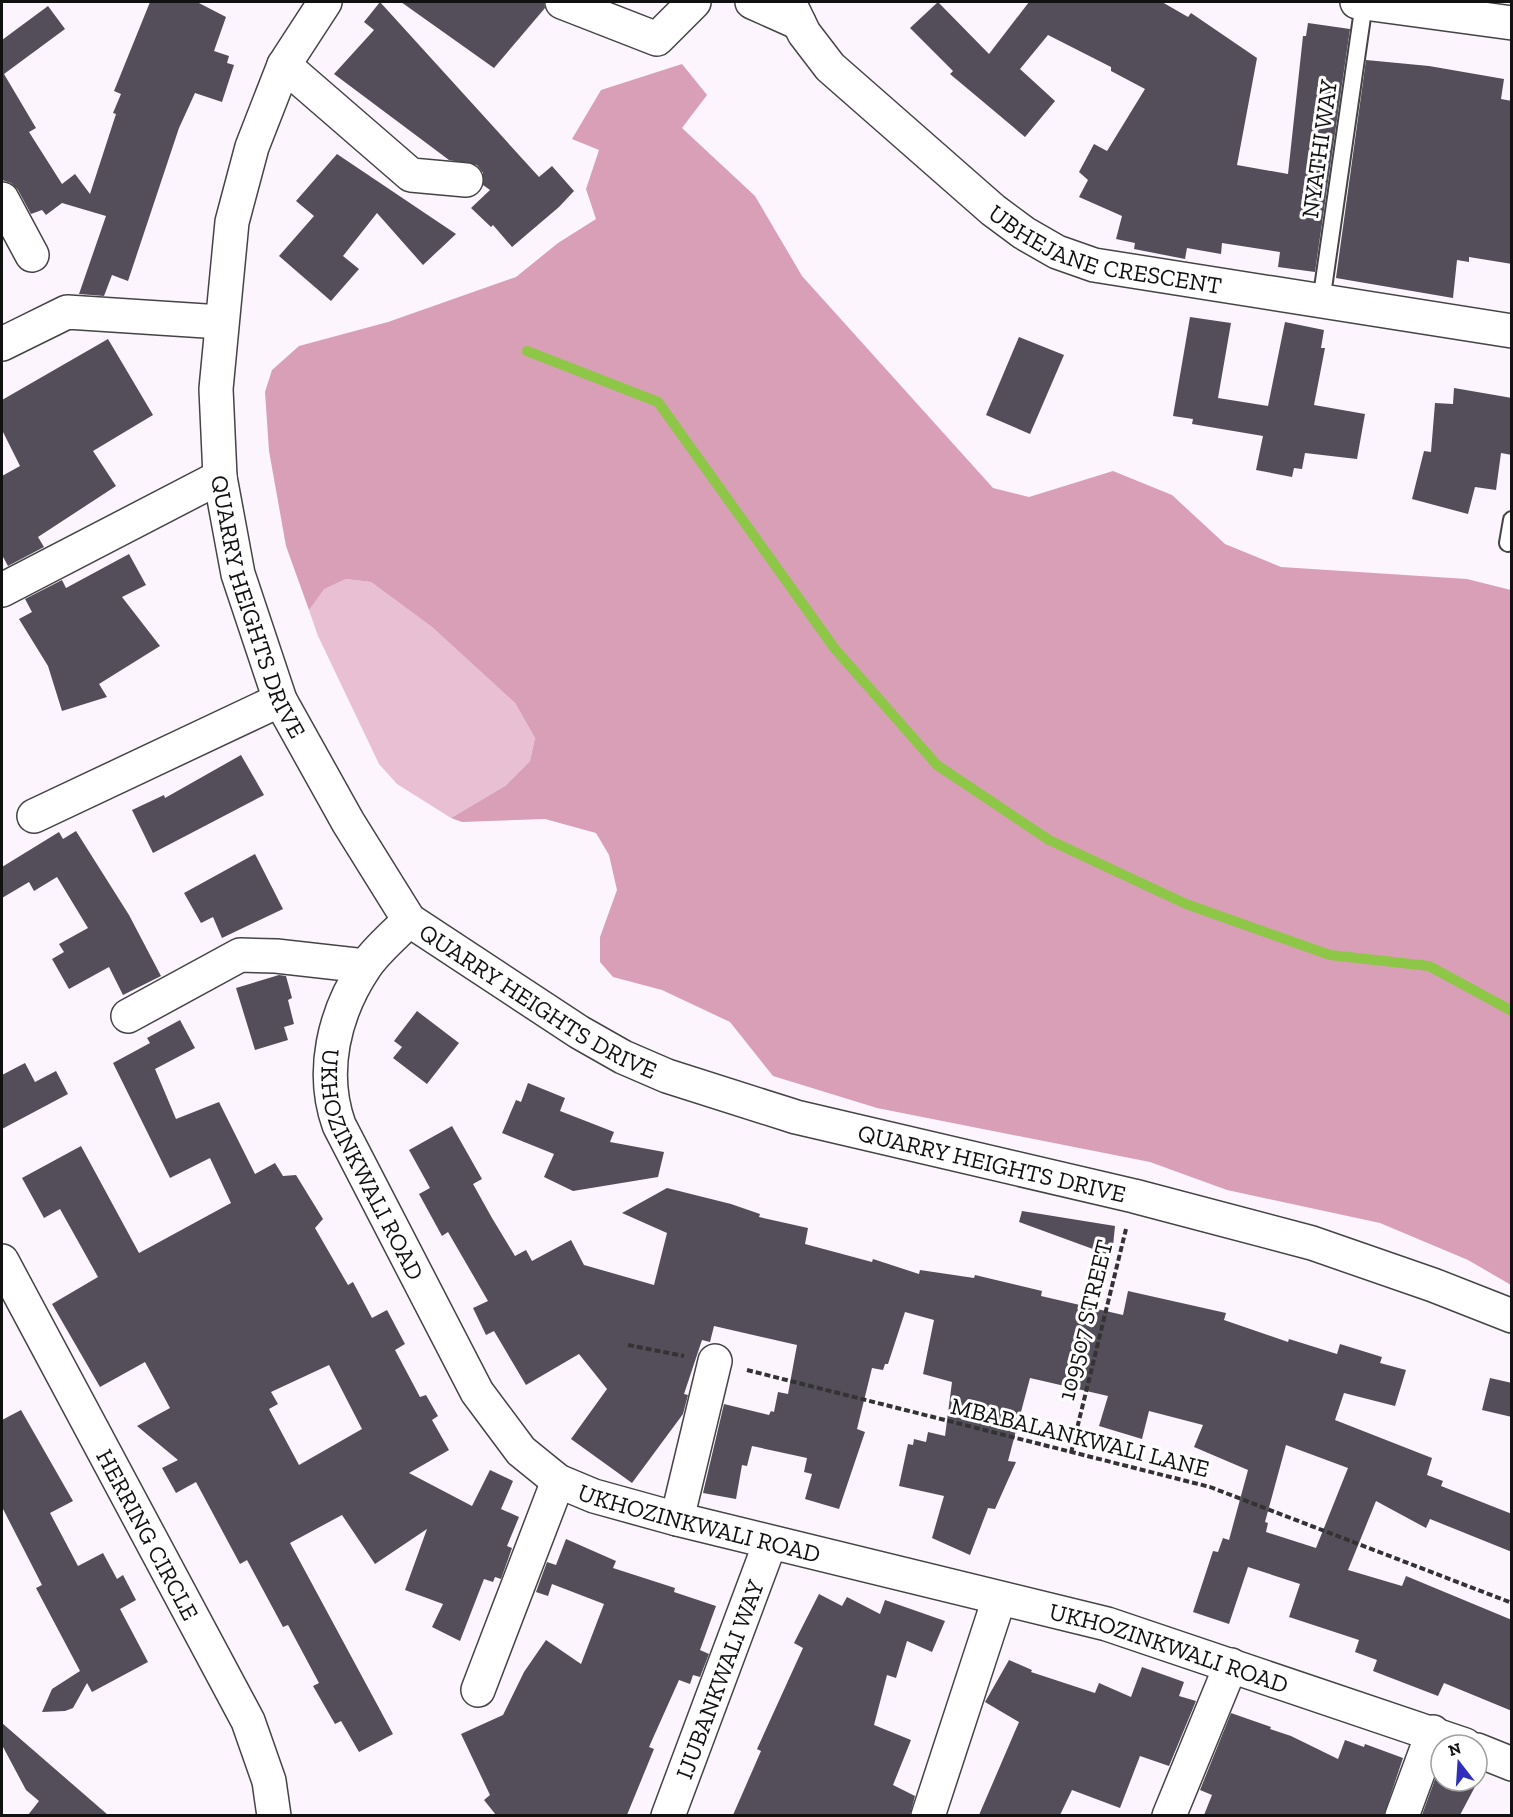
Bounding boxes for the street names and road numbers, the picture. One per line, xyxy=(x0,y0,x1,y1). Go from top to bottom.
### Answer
street label: NYATHI WAY xyxy=(1295,78,1343,220)
street label: UBHEJANE CRESCENT xyxy=(983,198,1224,300)
street label: QUARRY HEIGHTS DRIVE xyxy=(205,473,313,743)
street label: QUARRY HEIGHTS DRIVE xyxy=(414,917,661,1084)
street label: UKHOZINKWALI ROAD xyxy=(316,1047,431,1285)
street label: QUARRY HEIGHTS DRIVE xyxy=(855,1117,1129,1208)
street label: 109507 STREET xyxy=(1051,1237,1119,1403)
street label: MBABALANKWALI LANE xyxy=(948,1391,1212,1483)
street label: HERRING CIRCLE xyxy=(91,1444,206,1625)
street label: UKHOZINKWALI ROAD xyxy=(574,1476,824,1568)
street label: IJUBANKWALI WAY xyxy=(669,1575,770,1783)
street label: UKHOZINKWALI ROAD xyxy=(1047,1596,1292,1699)

